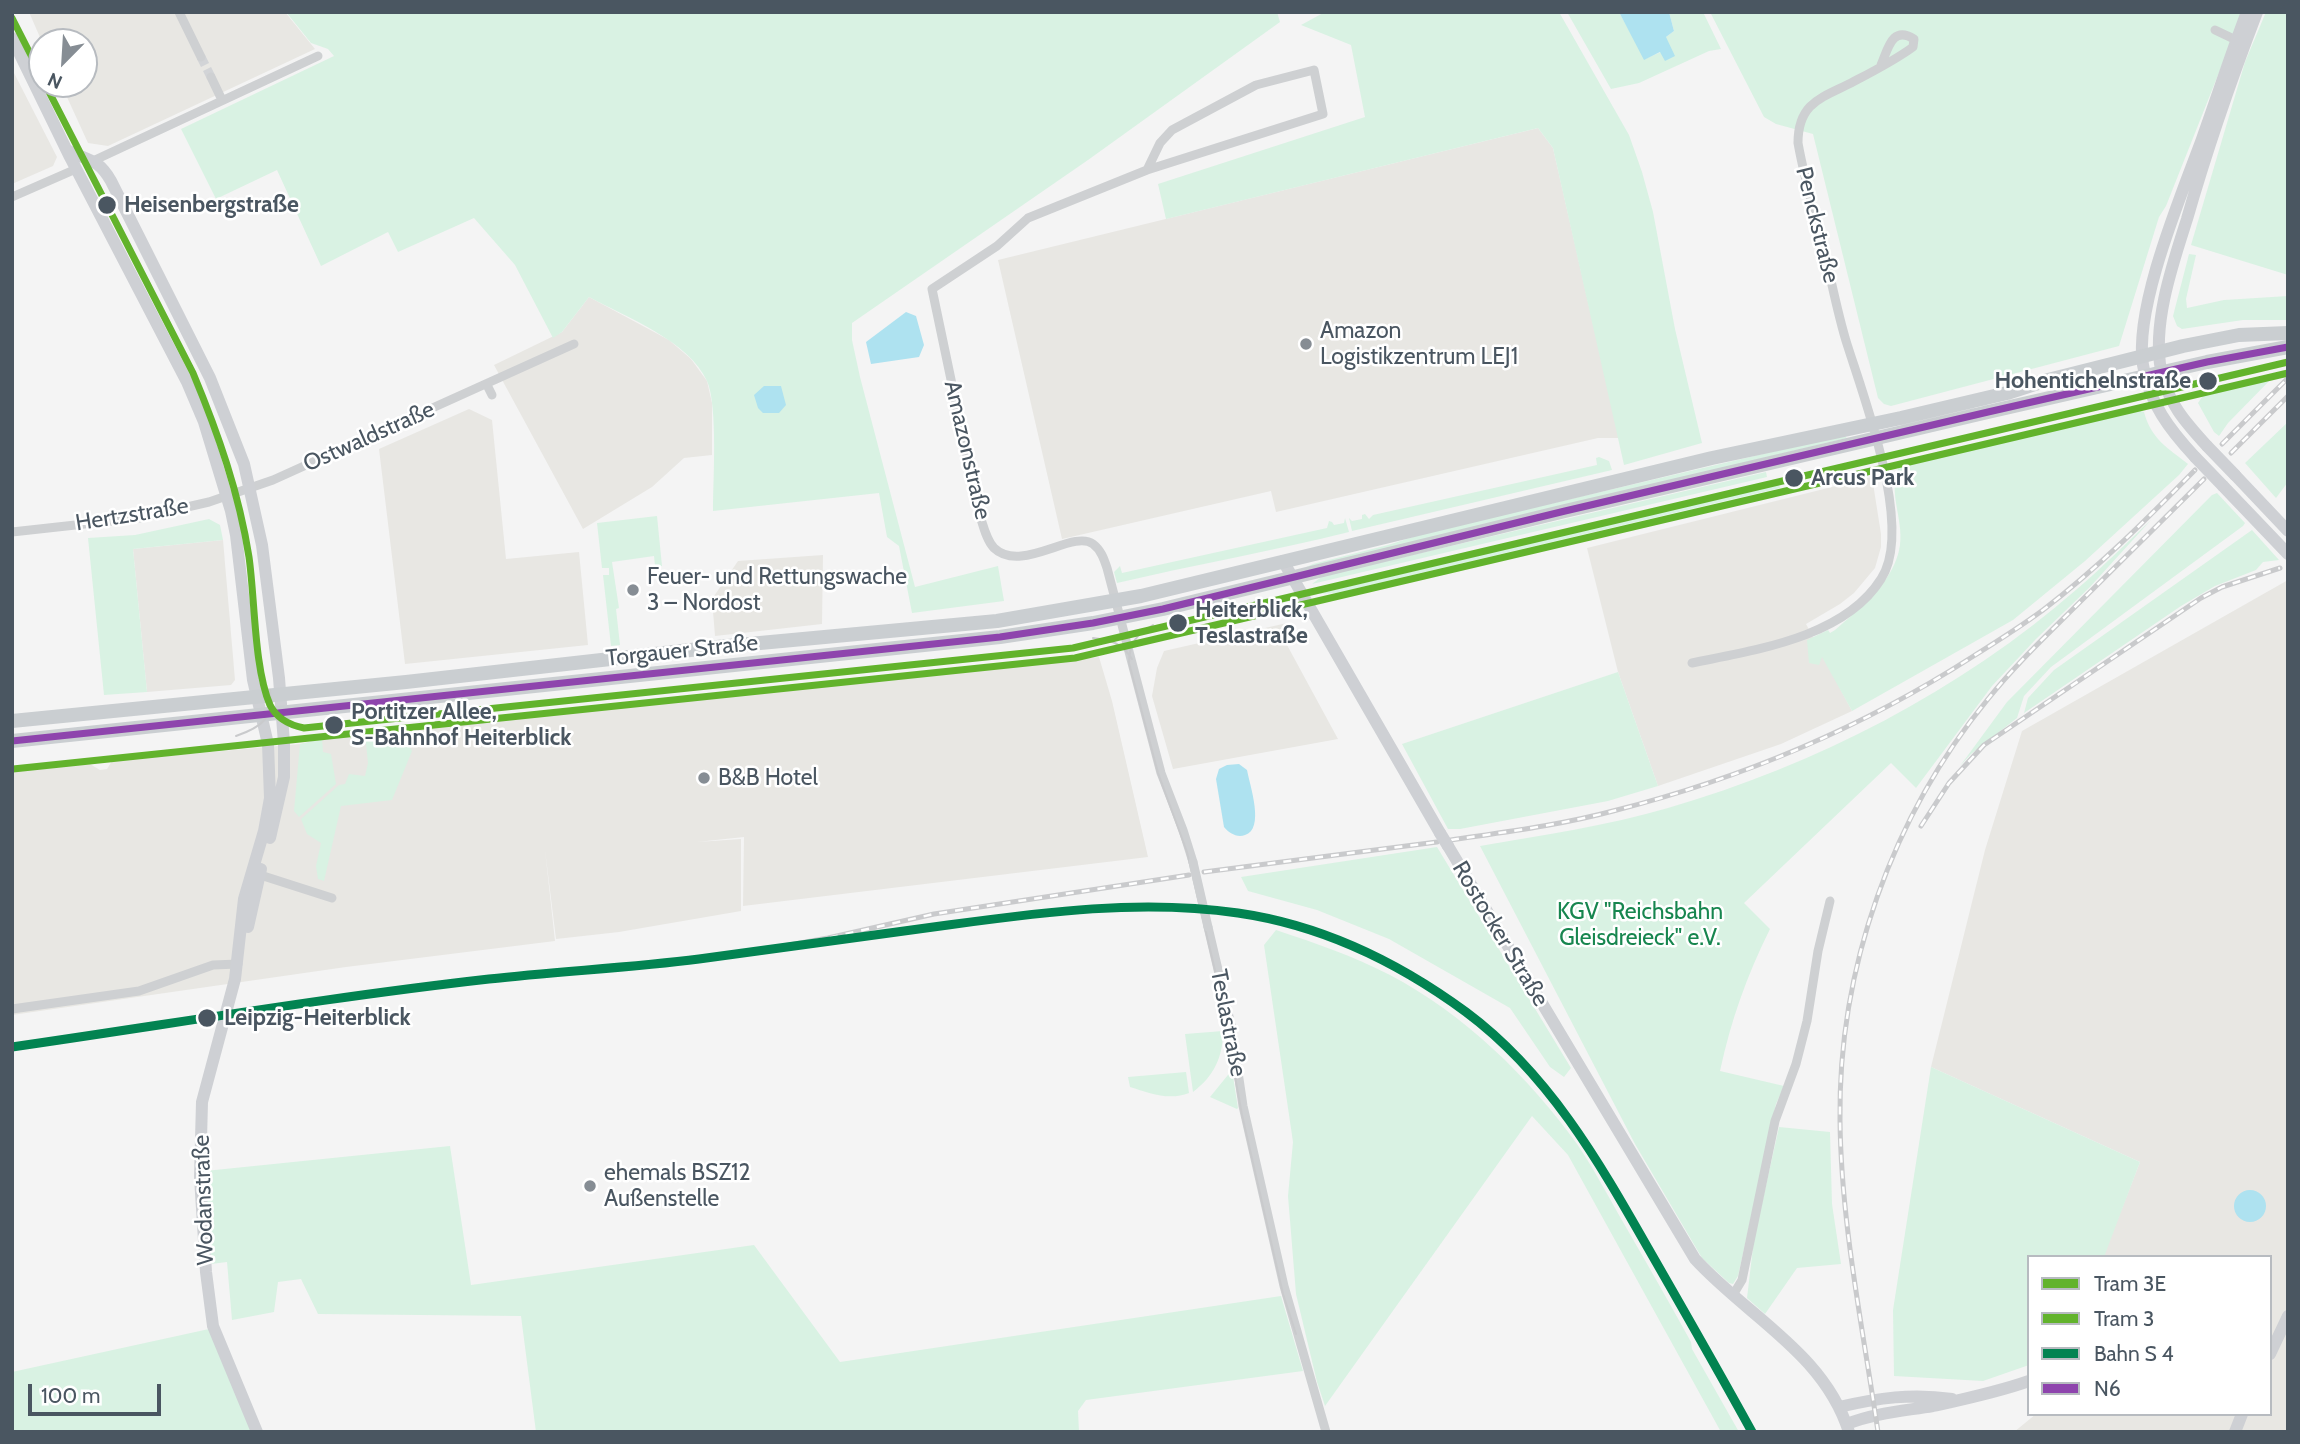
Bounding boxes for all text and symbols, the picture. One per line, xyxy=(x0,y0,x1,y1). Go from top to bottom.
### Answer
north arrow xyxy=(28,28,98,98)
text: N xyxy=(44,68,66,94)
street label: Penckstraße xyxy=(1789,164,1845,286)
place label: Heisenbergstraße xyxy=(124,191,299,219)
marker: Heisenbergstraße xyxy=(96,194,118,216)
place label: Amazon Logistikzentrum LEJ1 xyxy=(1320,317,1518,371)
marker: Amazon Logistikzentrum LEJ1 xyxy=(1298,336,1314,352)
place label: Hohentichelnstraße xyxy=(1994,367,2191,395)
marker: Hohentichelnstraße xyxy=(2197,370,2219,392)
street label: Amazonstraße xyxy=(938,378,996,522)
street label: Ostwaldstraße xyxy=(299,396,439,478)
place label: Arcus Park xyxy=(1811,464,1914,492)
marker: Arcus Park xyxy=(1783,467,1805,489)
street label: Hertzstraße xyxy=(74,492,190,538)
place label: Feuer- und Rettungswache 3 – Nordost xyxy=(647,563,907,617)
marker: Feuer- und Rettungswache 3 – Nordost xyxy=(625,582,641,598)
place label: Heiterblick, Teslastraße xyxy=(1195,596,1308,650)
marker: Heiterblick, Teslastraße xyxy=(1167,612,1189,634)
street label: Torgauer Straße xyxy=(605,629,759,673)
place label: Portitzer Allee, S-Bahnhof Heiterblick xyxy=(351,698,571,752)
marker: Portitzer Allee, S-Bahnhof Heiterblick xyxy=(323,714,345,736)
place label: B&B Hotel xyxy=(718,764,818,792)
marker: B&B Hotel xyxy=(696,770,712,786)
street label: Rostocker Straße xyxy=(1446,856,1554,1012)
park label: KGV "Reichsbahn Gleisdreieck" e.V. xyxy=(1557,898,1723,952)
street label: Teslastraße xyxy=(1204,967,1252,1079)
place label: Leipzig-Heiterblick xyxy=(224,1004,411,1032)
marker: Leipzig-Heiterblick xyxy=(196,1007,218,1029)
street label: Wodanstraße xyxy=(188,1134,220,1266)
place label: ehemals BSZ12 Außenstelle xyxy=(604,1159,751,1213)
marker: ehemals BSZ12 Außenstelle xyxy=(582,1178,598,1194)
legend xyxy=(2027,1255,2272,1416)
text: Tram 3E xyxy=(2094,1271,2166,1296)
text: Tram 3 xyxy=(2094,1306,2154,1331)
text: Bahn S 4 xyxy=(2094,1341,2174,1366)
scale bar xyxy=(32,1370,164,1414)
text: N6 xyxy=(2094,1376,2121,1401)
text: 100 m xyxy=(41,1383,100,1408)

